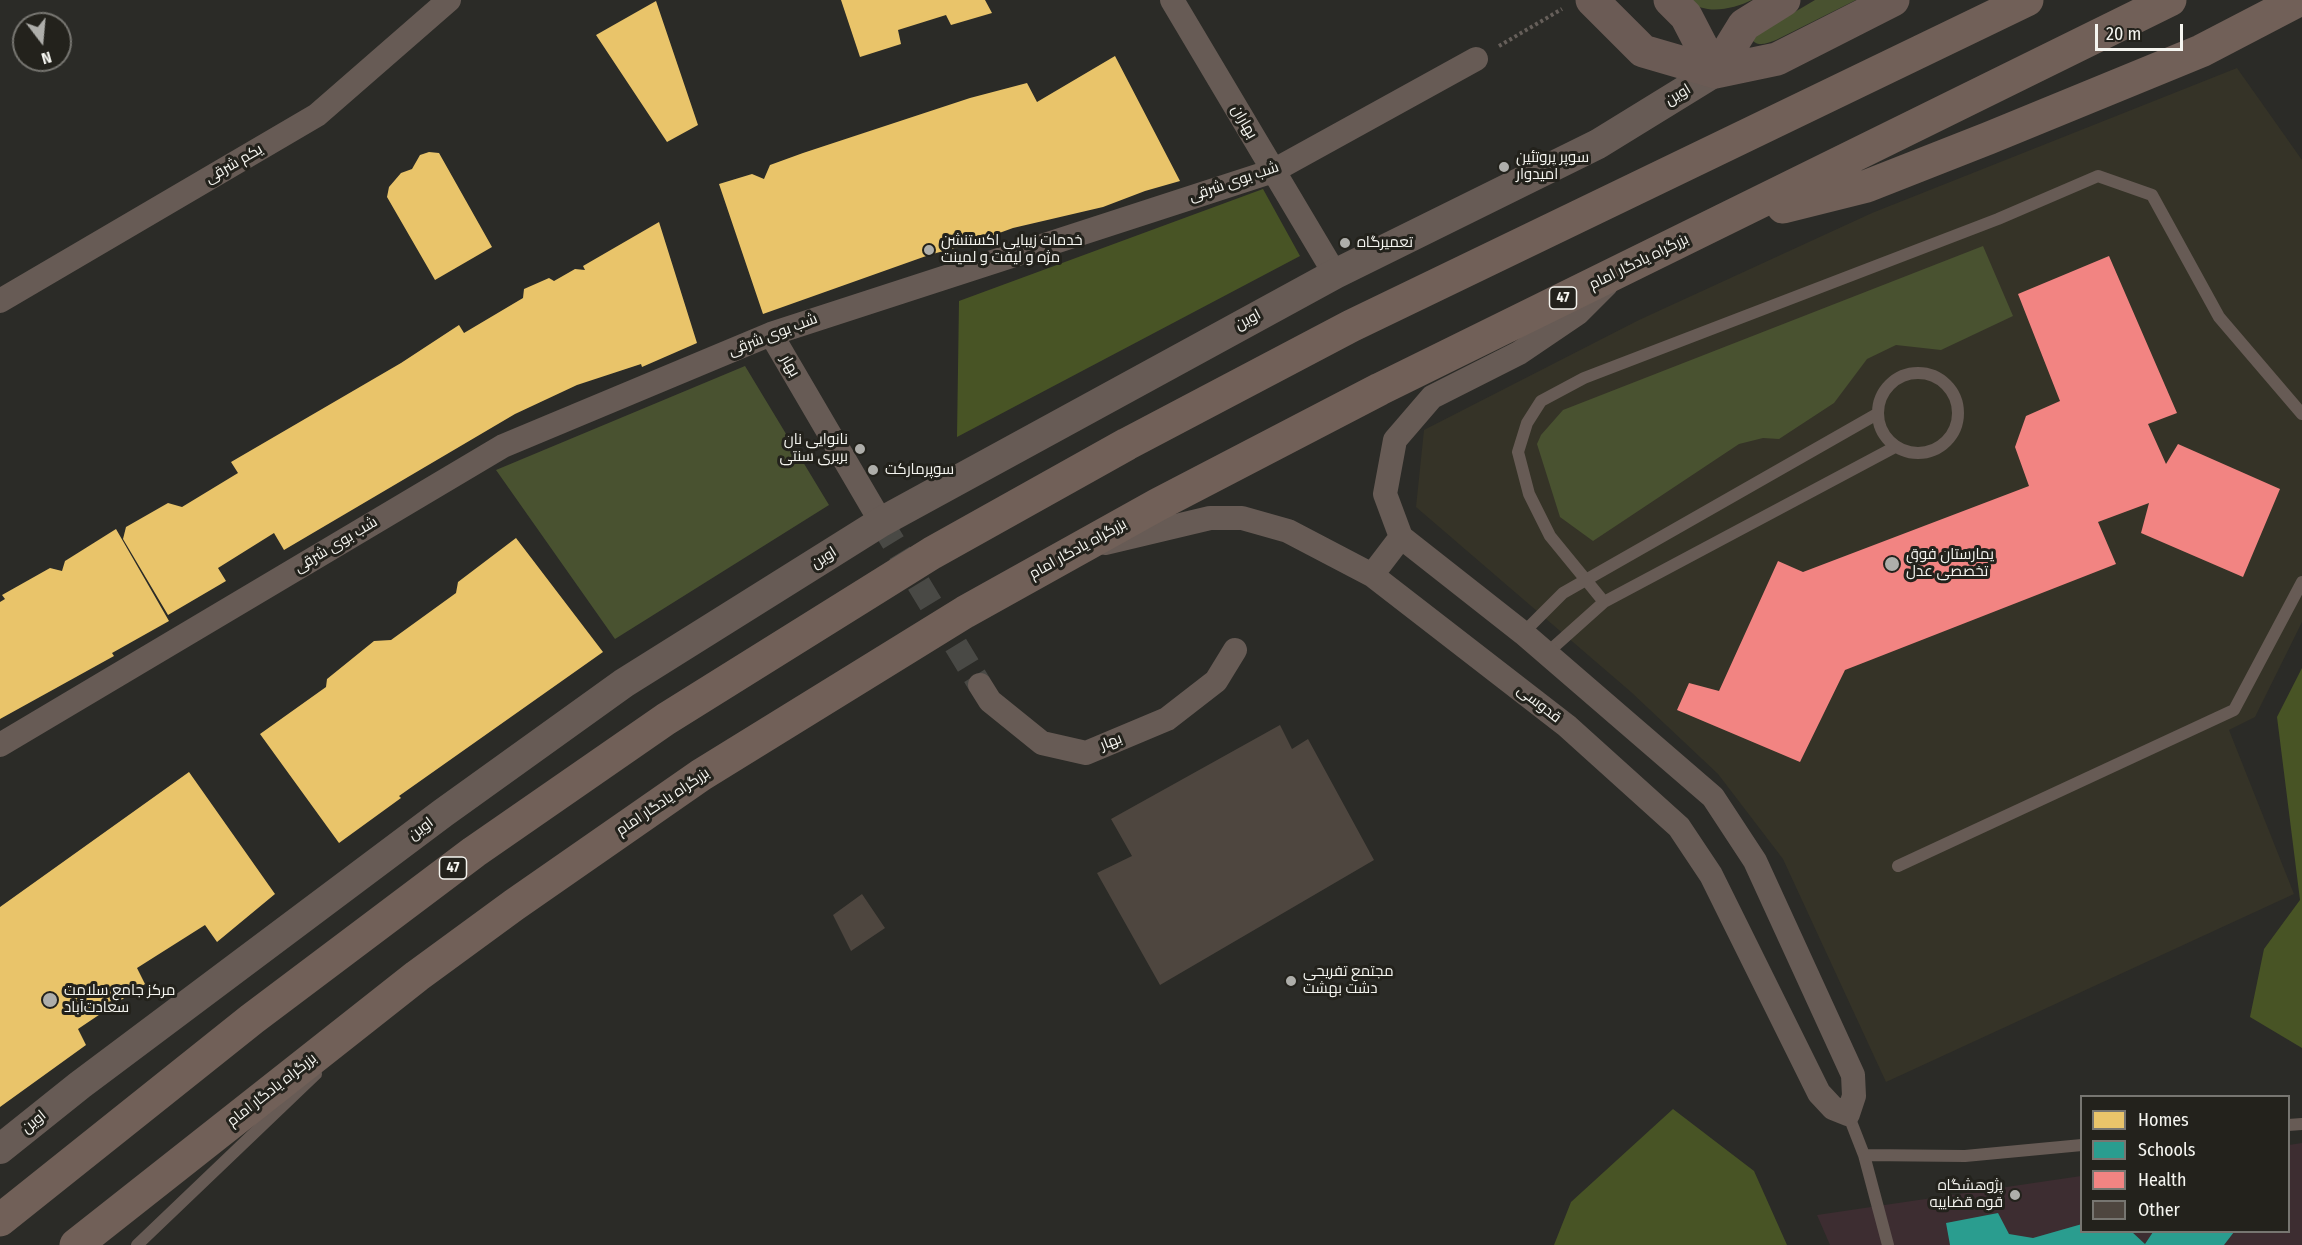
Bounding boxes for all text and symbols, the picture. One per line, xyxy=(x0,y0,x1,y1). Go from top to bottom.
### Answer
north arrow xyxy=(12,12,72,72)
scale bar xyxy=(2098,12,2186,50)
text: 20 m xyxy=(2106,23,2141,45)
text: N xyxy=(39,47,54,68)
street label: اوین xyxy=(1662,80,1694,110)
street label: بهاران xyxy=(1227,102,1261,142)
street label: یکم شرقی xyxy=(202,140,266,188)
place label: سوپر پروتئین امیدوار xyxy=(1516,149,1589,184)
street label: شب بوی شرقی xyxy=(1187,158,1281,206)
marker: سوپر پروتئین امیدوار xyxy=(1497,160,1511,174)
street label: بزرگراه یادگار امام xyxy=(1586,230,1692,294)
place label: خدمات زیبایی اکستنشن مژه و لیفت و لمینت xyxy=(941,232,1083,267)
place label: تعمیرگاه xyxy=(1357,234,1413,252)
marker: تعمیرگاه xyxy=(1338,236,1352,250)
marker: خدمات زیبایی اکستنشن مژه و لیفت و لمینت xyxy=(922,243,936,257)
road number: 47 xyxy=(1550,287,1576,309)
street label: اوین xyxy=(1232,306,1264,334)
street label: شب بوی شرقی xyxy=(726,310,820,360)
street label: بهار xyxy=(777,352,803,380)
place label: نانوایی نان بربری سنتی xyxy=(780,431,848,466)
marker: نانوایی نان بربری سنتی xyxy=(853,442,867,456)
place label: سوپرمارکت xyxy=(885,461,954,479)
marker: سوپرمارکت xyxy=(866,463,880,477)
street label: شب بوی شرقی xyxy=(291,513,381,577)
street label: بزرگراه یادگار امام xyxy=(1026,515,1130,583)
street label: اوین xyxy=(808,543,840,573)
place label: یمارستان فوق تخصصی عدل xyxy=(1906,546,1994,581)
marker: یمارستان فوق تخصصی عدل xyxy=(1883,555,1901,573)
street label: قدوسی xyxy=(1513,681,1565,727)
street label: بهار xyxy=(1097,729,1125,755)
street label: بزرگراه یادگار امام xyxy=(613,764,713,840)
street label: اوین xyxy=(405,814,437,844)
road number: 47 xyxy=(440,857,466,879)
place label: مجتمع تفریحی دشت بهشت xyxy=(1303,963,1394,998)
marker: مجتمع تفریحی دشت بهشت xyxy=(1284,974,1298,988)
place label: مرکز جامع سلامت سعادت‌آباد xyxy=(64,982,175,1017)
marker: مرکز جامع سلامت سعادت‌آباد xyxy=(41,991,59,1009)
street label: بزرگراه یادگار امام xyxy=(224,1049,320,1131)
legend xyxy=(2080,1095,2290,1233)
street label: اوین xyxy=(18,1107,50,1137)
text: Homes xyxy=(2138,1109,2189,1131)
text: Schools xyxy=(2138,1139,2196,1161)
text: Health xyxy=(2138,1169,2186,1191)
place label: پژوهشگاه قوه قضاییه xyxy=(1930,1177,2003,1212)
marker: پژوهشگاه قوه قضاییه xyxy=(2008,1188,2022,1202)
text: Other xyxy=(2138,1199,2180,1221)

